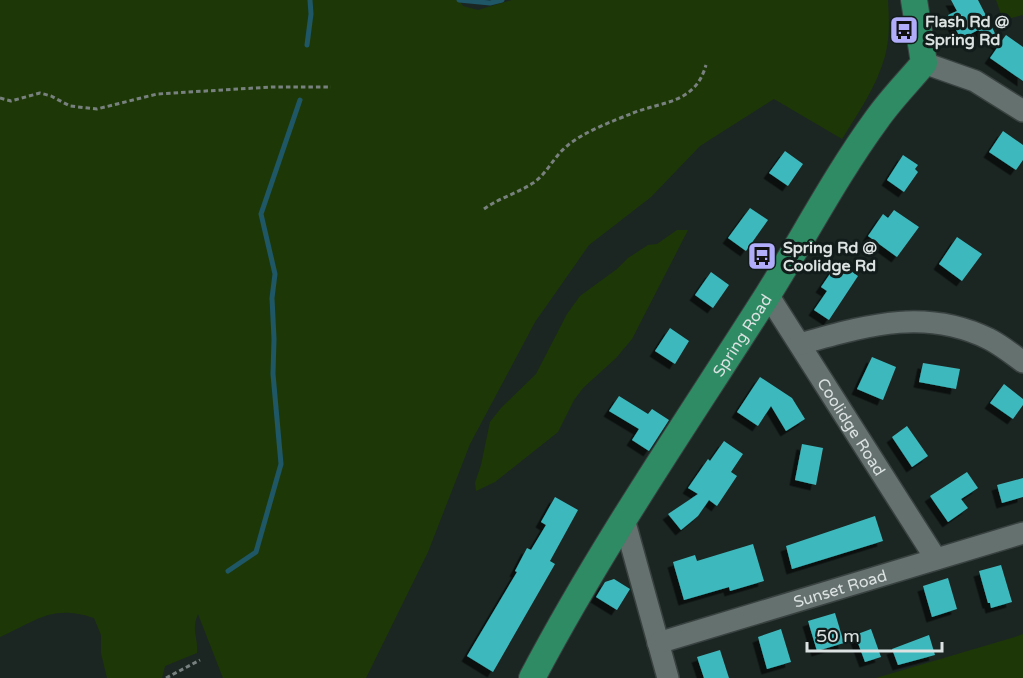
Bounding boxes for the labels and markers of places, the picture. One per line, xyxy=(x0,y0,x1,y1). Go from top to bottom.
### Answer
place label: Flash Rd @ Spring Rd xyxy=(925,12,1009,50)
bus stop icon: Flash Rd @ Spring Rd xyxy=(888,14,920,46)
place label: Spring Rd @ Coolidge Rd xyxy=(783,238,877,276)
bus stop icon: Spring Rd @ Coolidge Rd xyxy=(746,240,778,272)

